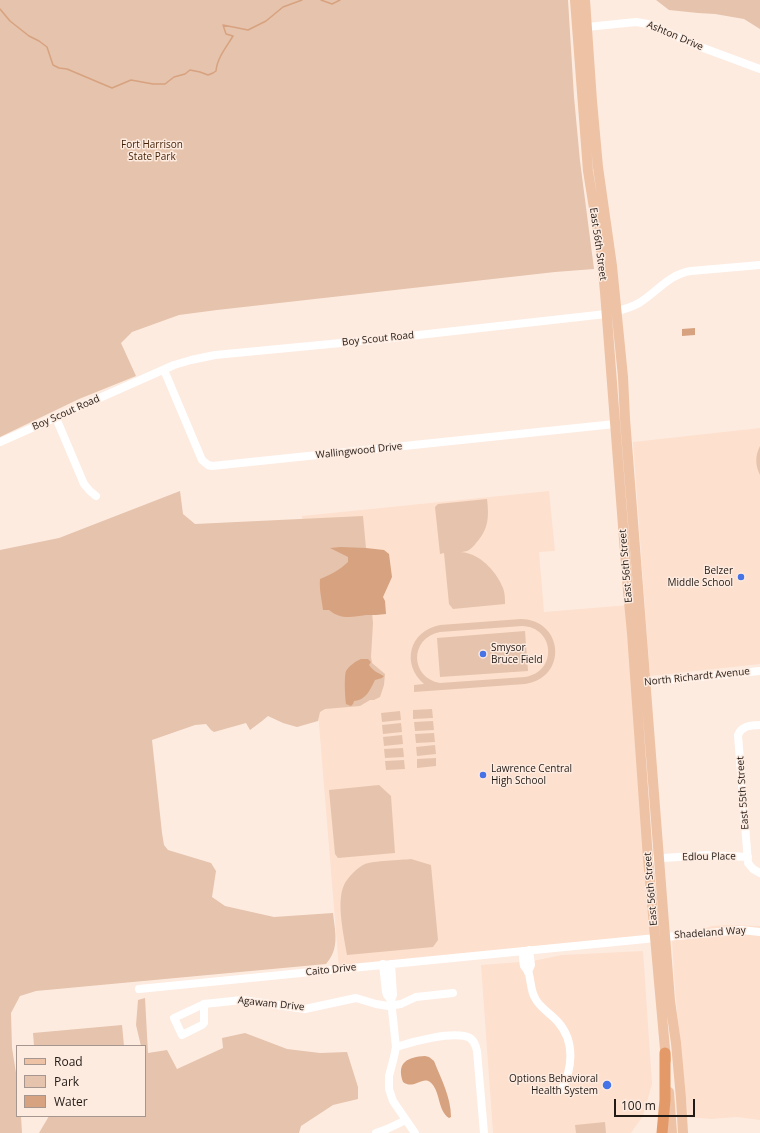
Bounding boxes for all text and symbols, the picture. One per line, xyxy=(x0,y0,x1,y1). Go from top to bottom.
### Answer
street label: Ashton Drive xyxy=(645,19,705,53)
park label: Fort Harrison State Park xyxy=(121,139,183,162)
street label: East 56th Street xyxy=(587,207,609,281)
street label: Boy Scout Road xyxy=(341,329,415,349)
street label: Boy Scout Road xyxy=(30,393,102,433)
street label: Wallingwood Drive xyxy=(315,440,403,462)
street label: East 56th Street xyxy=(617,529,635,603)
place label: Belzer Middle School xyxy=(668,565,733,588)
marker: Belzer Middle School xyxy=(736,572,746,582)
place label: Smysor Bruce Field xyxy=(491,642,543,666)
marker: Smysor Bruce Field xyxy=(478,649,488,659)
street label: North Richardt Avenue xyxy=(644,665,750,689)
street label: East 55th Street xyxy=(734,756,752,830)
place label: Lawrence Central High School xyxy=(491,763,572,786)
marker: Lawrence Central High School xyxy=(478,770,488,780)
street label: Edlou Place xyxy=(682,851,736,863)
street label: East 56th Street xyxy=(642,852,660,926)
street label: Shadeland Way xyxy=(674,925,746,941)
street label: Caito Drive xyxy=(305,961,357,979)
street label: Agawam Drive xyxy=(237,995,305,1013)
legend xyxy=(16,1045,146,1117)
text: Road xyxy=(54,1053,83,1070)
text: Park xyxy=(54,1073,79,1090)
place label: Options Behavioral Health System xyxy=(509,1073,598,1096)
marker: Options Behavioral Health System xyxy=(601,1079,613,1091)
scale bar xyxy=(616,1091,697,1117)
text: Water xyxy=(54,1093,88,1110)
text: 100 m xyxy=(621,1097,656,1114)

